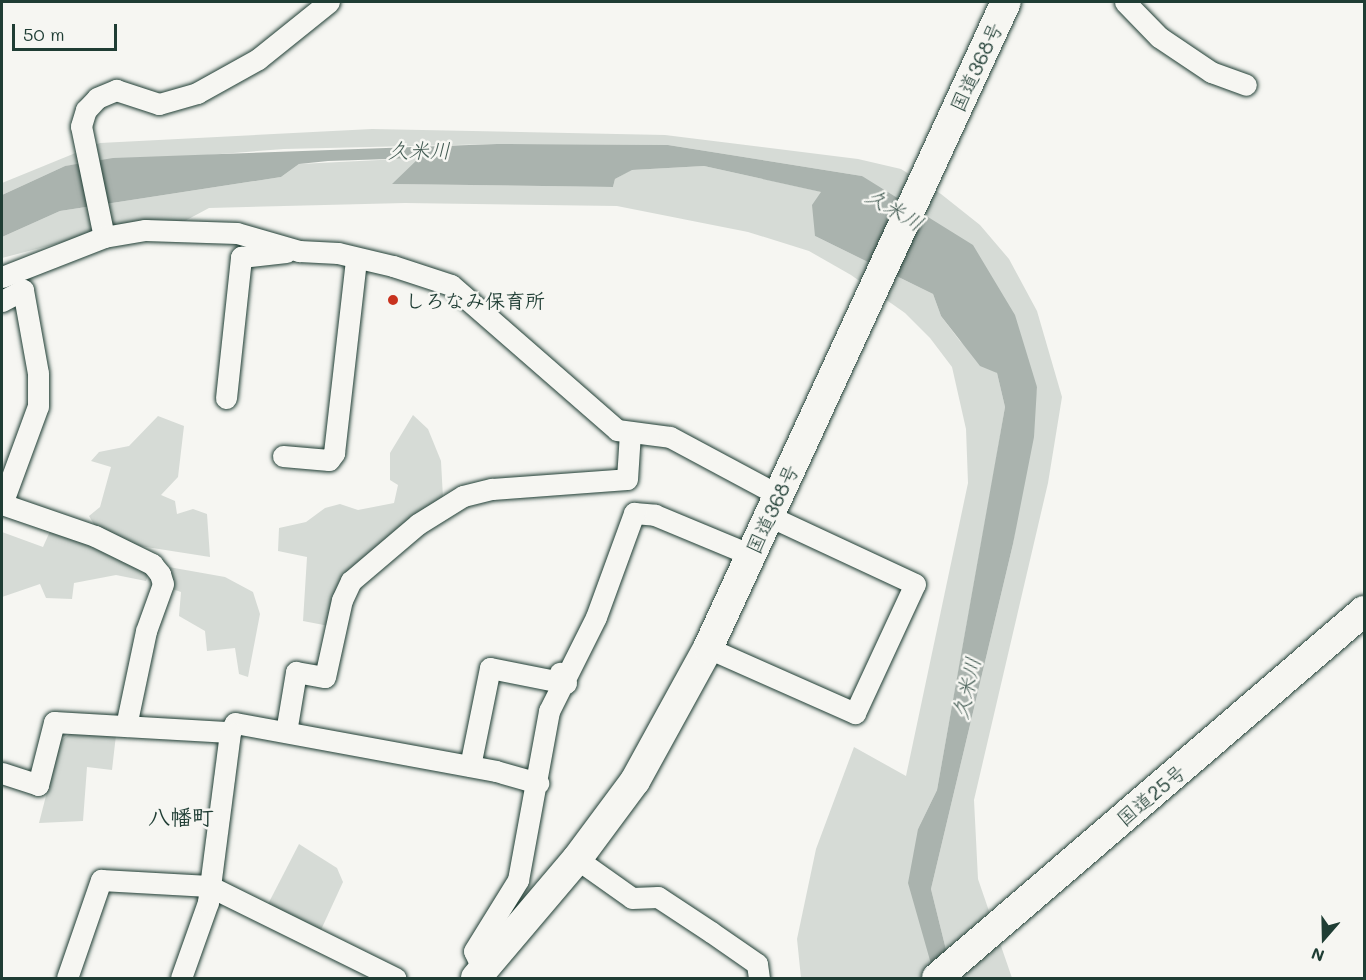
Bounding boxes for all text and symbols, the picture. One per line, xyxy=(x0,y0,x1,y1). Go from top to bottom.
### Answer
scale bar xyxy=(15,12,120,50)
street label: 国道368号 xyxy=(945,18,1007,116)
text: 50 m xyxy=(23,22,65,46)
water label: 久米川 xyxy=(388,137,450,163)
water label: 久米川 xyxy=(862,182,928,236)
place label: しろなみ保育所 xyxy=(405,288,545,312)
marker: しろなみ保育所 xyxy=(386,293,400,307)
street label: 国道368号 xyxy=(741,460,803,558)
water label: 久米川 xyxy=(947,654,985,722)
street label: 国道25号 xyxy=(1112,759,1190,831)
district label: 八幡町 xyxy=(148,804,214,830)
north arrow xyxy=(1294,908,1354,968)
text: N xyxy=(1308,943,1327,967)

